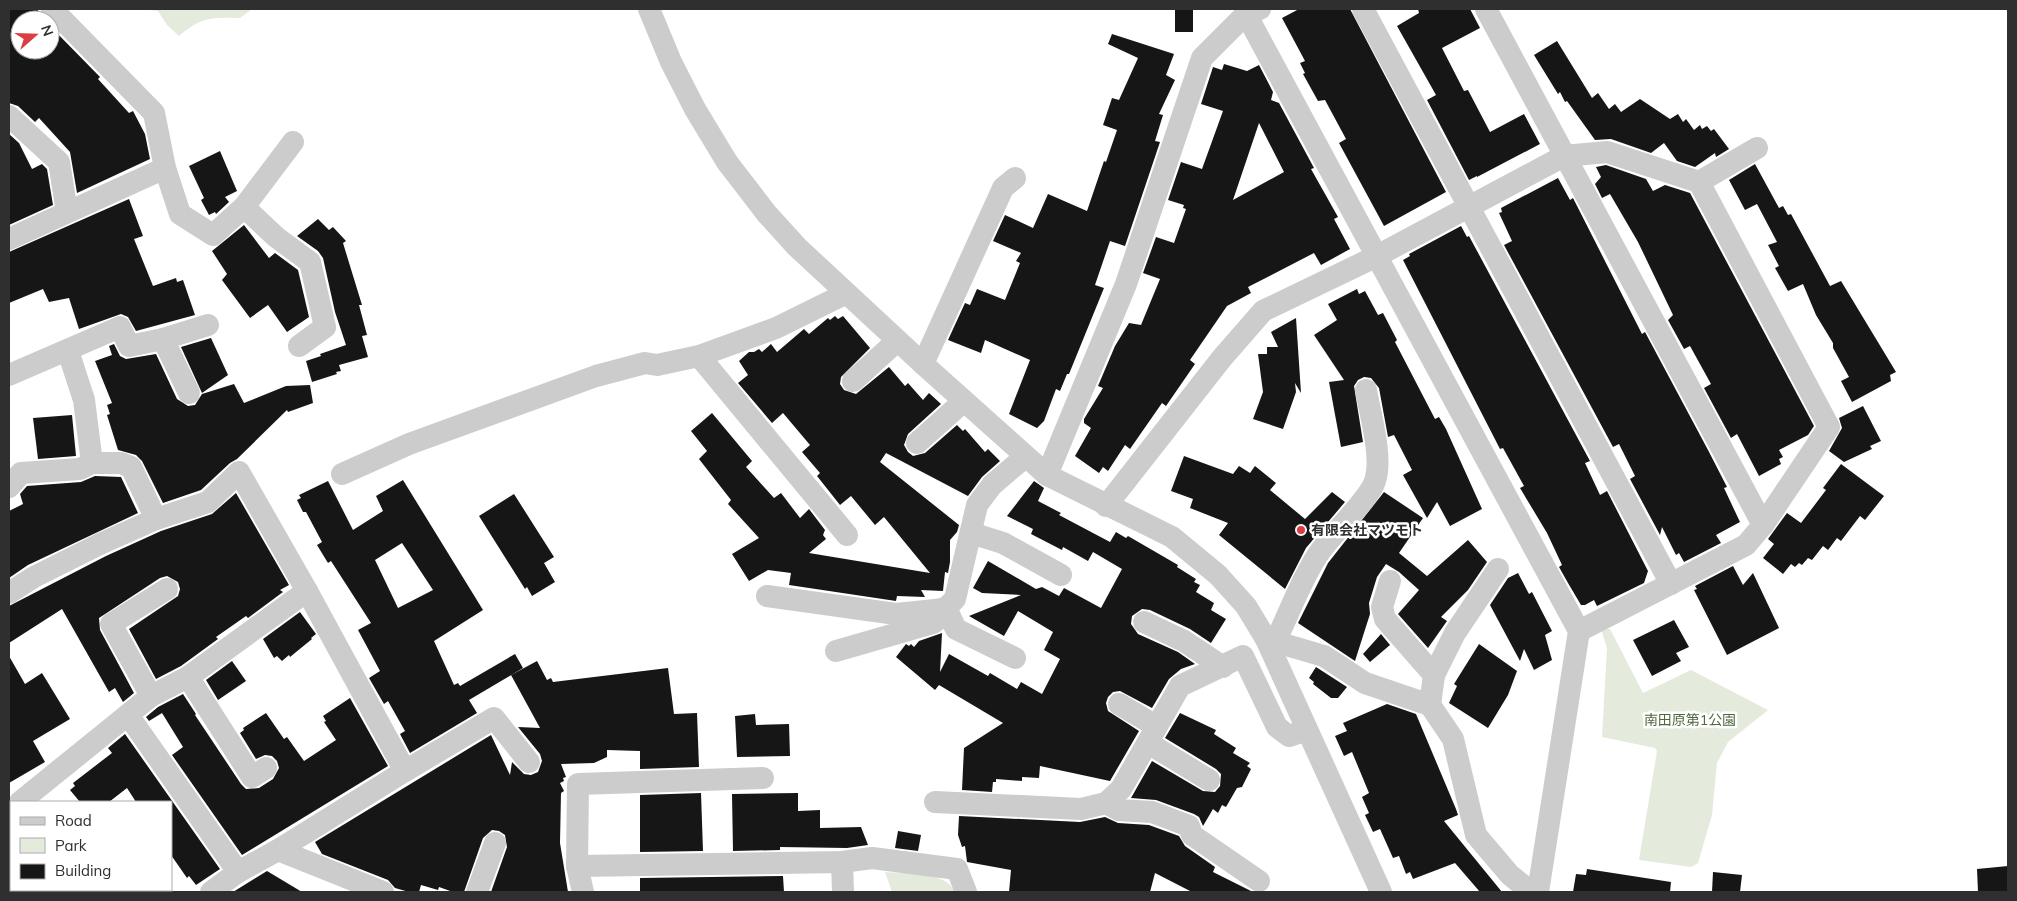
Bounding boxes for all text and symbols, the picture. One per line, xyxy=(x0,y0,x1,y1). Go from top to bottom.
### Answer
north arrow xyxy=(10,10,60,60)
text: N xyxy=(37,23,57,39)
place label: 有限会社マツモト xyxy=(1311,521,1423,539)
marker: 有限会社マツモト xyxy=(1295,524,1307,536)
park label: 南田原第1公園 xyxy=(1644,711,1736,729)
legend xyxy=(10,801,172,891)
text: Road xyxy=(55,811,92,830)
text: Park xyxy=(55,836,87,855)
text: Building xyxy=(55,861,111,880)

